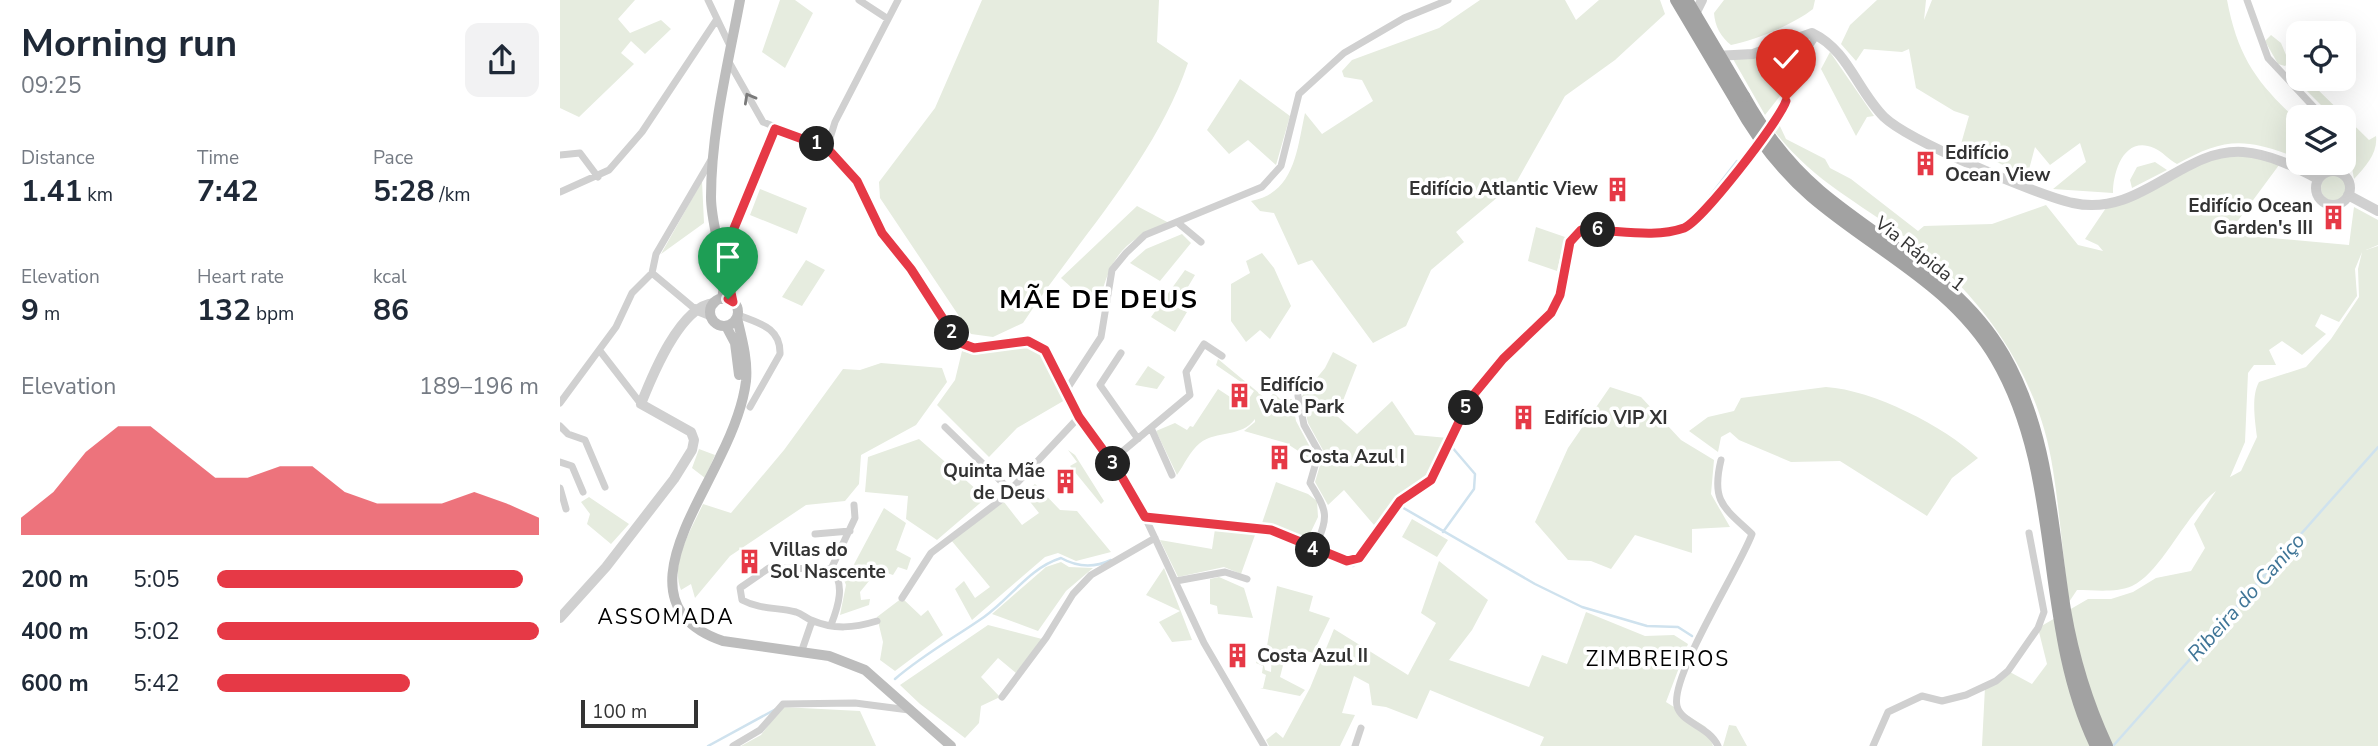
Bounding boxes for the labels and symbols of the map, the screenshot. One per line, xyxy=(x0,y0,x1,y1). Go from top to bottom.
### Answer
pin xyxy=(1756,29,1816,101)
one-way arrow xyxy=(744,93,757,106)
pin: 1 xyxy=(800,127,834,162)
place label: Edifício Ocean View xyxy=(1945,140,2051,188)
building icon: Edifício Ocean View xyxy=(1911,150,1939,178)
building icon: Edifício Atlantic View xyxy=(1604,175,1632,203)
place label: Edifício Atlantic View xyxy=(1409,176,1599,202)
place label: Edifício Ocean Garden's III xyxy=(2188,193,2313,241)
building icon: Edifício Ocean Garden's III xyxy=(2319,203,2347,231)
street label: Via Rápida 1 xyxy=(1869,210,1971,298)
pin: 6 xyxy=(1580,212,1616,247)
pin xyxy=(698,227,758,299)
district label: MÃE DE DEUS xyxy=(999,282,1199,317)
pin: 2 xyxy=(934,316,970,350)
place label: Edifício Vale Park xyxy=(1259,372,1345,420)
building icon: Edifício Vale Park xyxy=(1226,382,1254,410)
pin: 5 xyxy=(1448,390,1483,426)
building icon: Edifício VIP XI xyxy=(1510,404,1538,432)
place label: Edifício VIP XI xyxy=(1544,405,1668,431)
building icon: Costa Azul I xyxy=(1265,443,1293,471)
place label: Costa Azul I xyxy=(1299,444,1405,470)
pin: 3 xyxy=(1096,447,1130,482)
place label: Quinta Mãe de Deus xyxy=(943,458,1045,506)
building icon: Quinta Mãe de Deus xyxy=(1051,468,1079,496)
water label: Ribeira do Caniço xyxy=(2181,527,2311,667)
pin: 4 xyxy=(1296,532,1330,568)
place label: Villas do Sol Nascente xyxy=(769,537,886,585)
building icon: Villas do Sol Nascente xyxy=(736,547,764,575)
district label: ASSOMADA xyxy=(597,603,735,631)
building icon: Costa Azul II xyxy=(1223,642,1251,670)
place label: Costa Azul II xyxy=(1257,643,1368,669)
district label: ZIMBREIROS xyxy=(1586,645,1730,673)
scale bar xyxy=(581,697,698,729)

